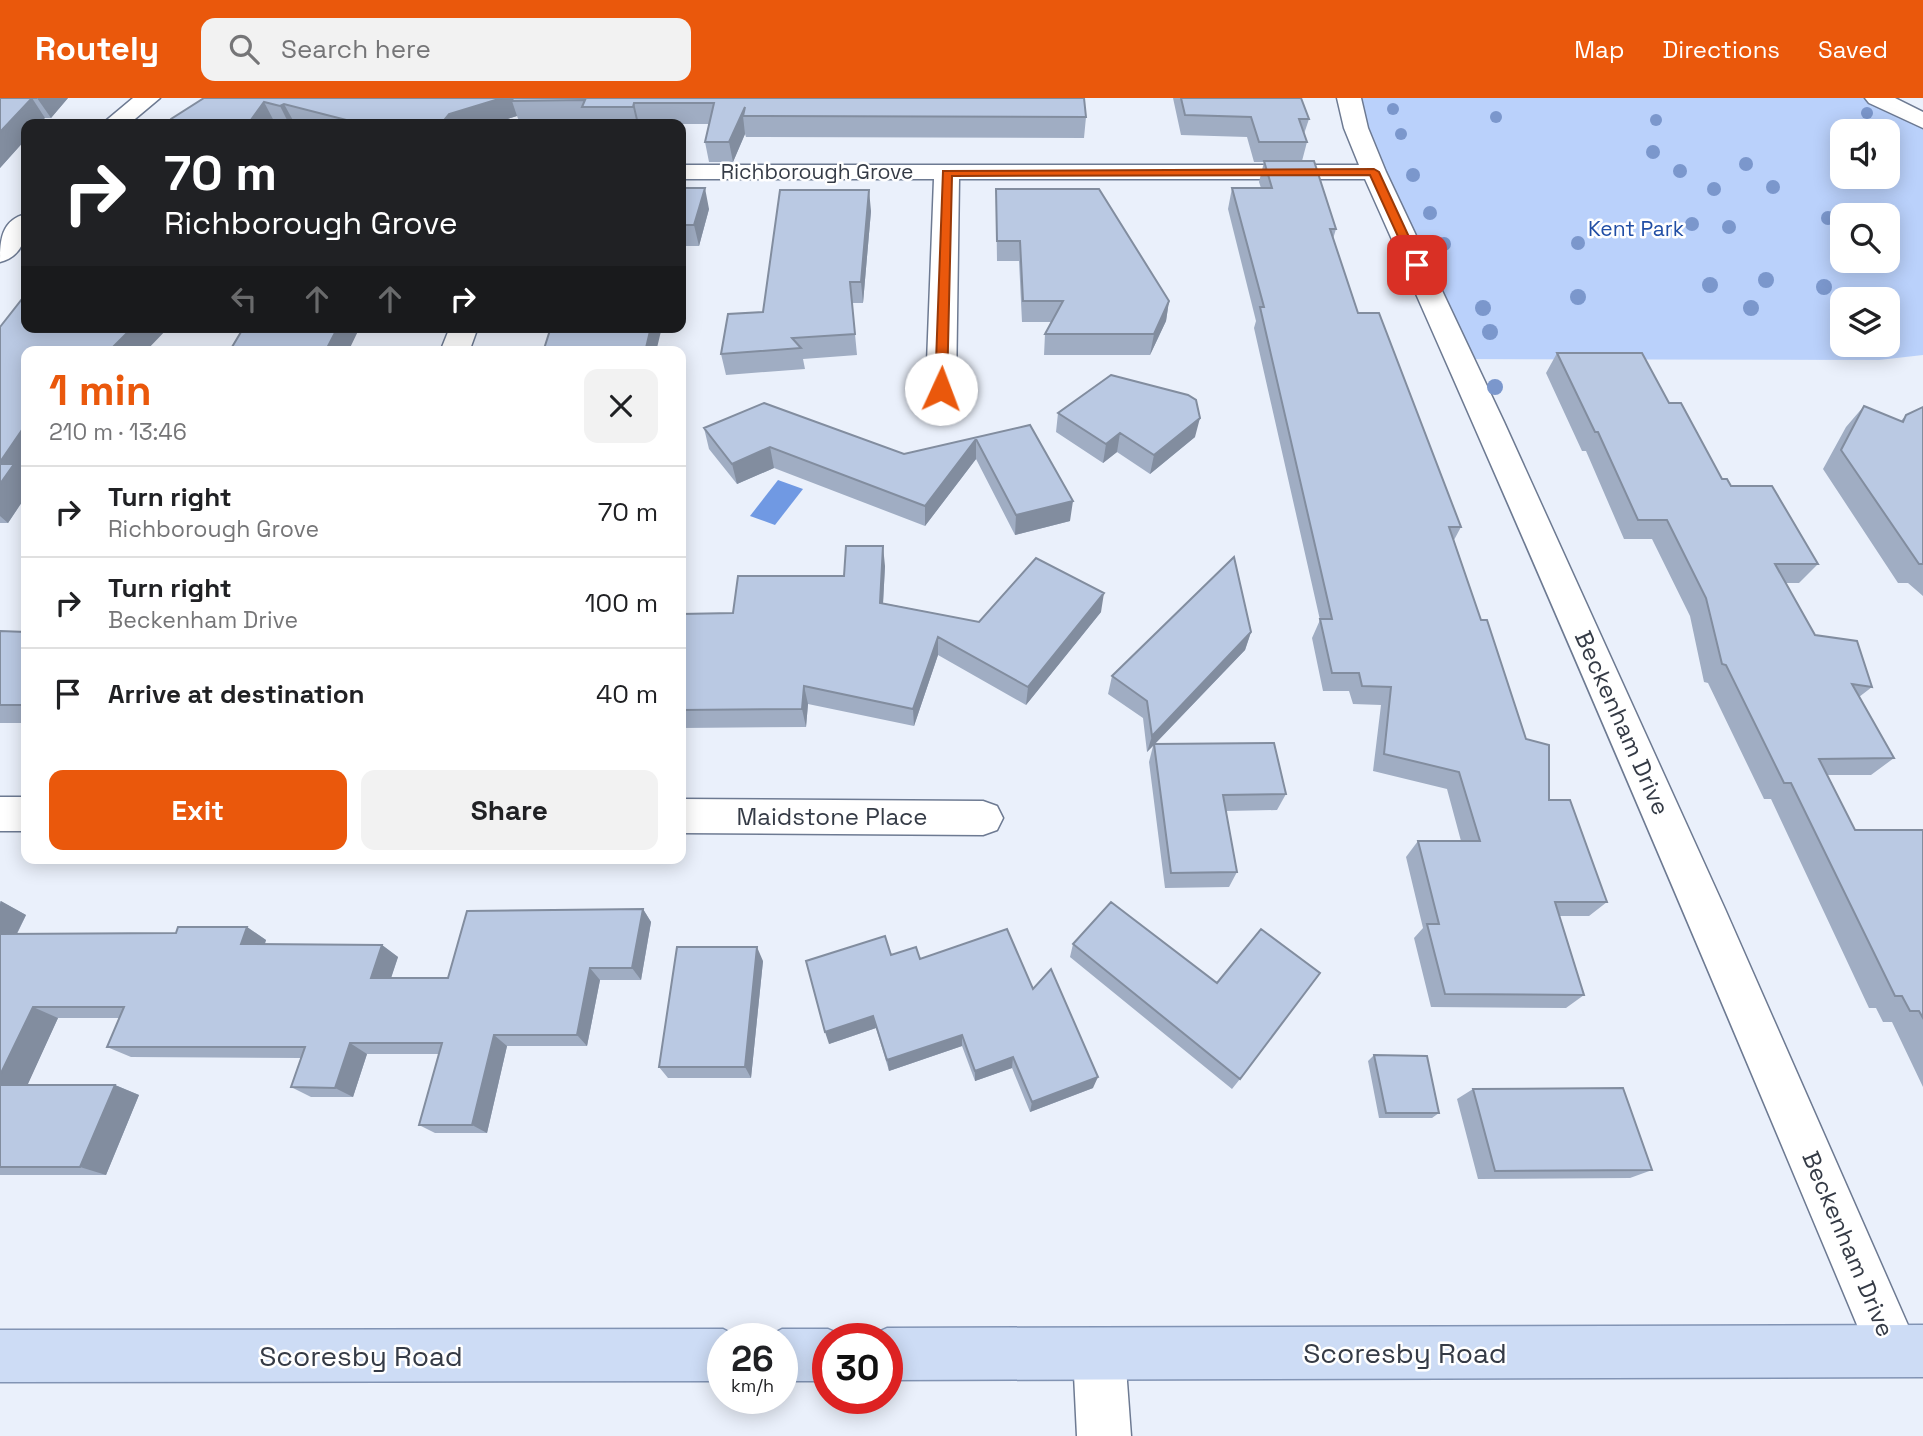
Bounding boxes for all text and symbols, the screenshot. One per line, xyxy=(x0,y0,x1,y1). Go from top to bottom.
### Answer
search box xyxy=(201,18,691,81)
text: Routely xyxy=(35,28,159,70)
icon: search xyxy=(225,30,263,68)
text: Search here xyxy=(281,32,431,66)
text: Map xyxy=(1574,34,1624,65)
text: Directions xyxy=(1662,34,1780,65)
text: Saved xyxy=(1818,34,1888,65)
map controls xyxy=(1830,119,1900,357)
button: sound xyxy=(1830,119,1900,189)
text: 70 m xyxy=(164,142,277,204)
icon: right xyxy=(49,147,140,238)
street label: Richborough Grove xyxy=(721,158,913,185)
text: Richborough Grove xyxy=(164,203,458,243)
button: search xyxy=(1830,203,1900,273)
park label: Kent Park xyxy=(1588,215,1684,242)
pin xyxy=(1387,235,1447,295)
icon: arrive xyxy=(1398,246,1436,284)
icon: left xyxy=(225,280,263,318)
icon: ahead xyxy=(298,280,336,318)
icon: ahead xyxy=(371,280,409,318)
icon: right xyxy=(444,280,482,318)
button: layers xyxy=(1830,287,1900,357)
position arrow xyxy=(904,352,978,426)
text: 1 min xyxy=(49,364,152,417)
button: close xyxy=(584,369,658,443)
text: 210 m · 13:46 xyxy=(49,417,187,447)
text: Turn right xyxy=(108,480,232,514)
icon: right xyxy=(49,493,87,531)
text: 70 m xyxy=(598,495,658,529)
text: Richborough Grove xyxy=(108,514,319,544)
text: Turn right xyxy=(108,571,232,605)
icon: right xyxy=(49,584,87,622)
text: 100 m xyxy=(585,586,658,620)
text: Beckenham Drive xyxy=(108,605,298,635)
street label: Beckenham Drive xyxy=(1568,626,1677,820)
icon: arrive xyxy=(49,675,87,713)
text: Arrive at destination xyxy=(108,677,365,711)
text: 40 m xyxy=(596,677,658,711)
button: Exit xyxy=(49,770,347,850)
button: Share xyxy=(361,770,658,850)
street label: Maidstone Place xyxy=(736,801,928,832)
street label: Beckenham Drive xyxy=(1795,1146,1901,1341)
speed limit sign: 30 xyxy=(812,1323,903,1414)
street label: Scoresby Road xyxy=(1303,1335,1507,1371)
text: 26 xyxy=(731,1337,774,1381)
street label: Scoresby Road xyxy=(259,1338,463,1374)
text: km/h xyxy=(731,1374,774,1397)

